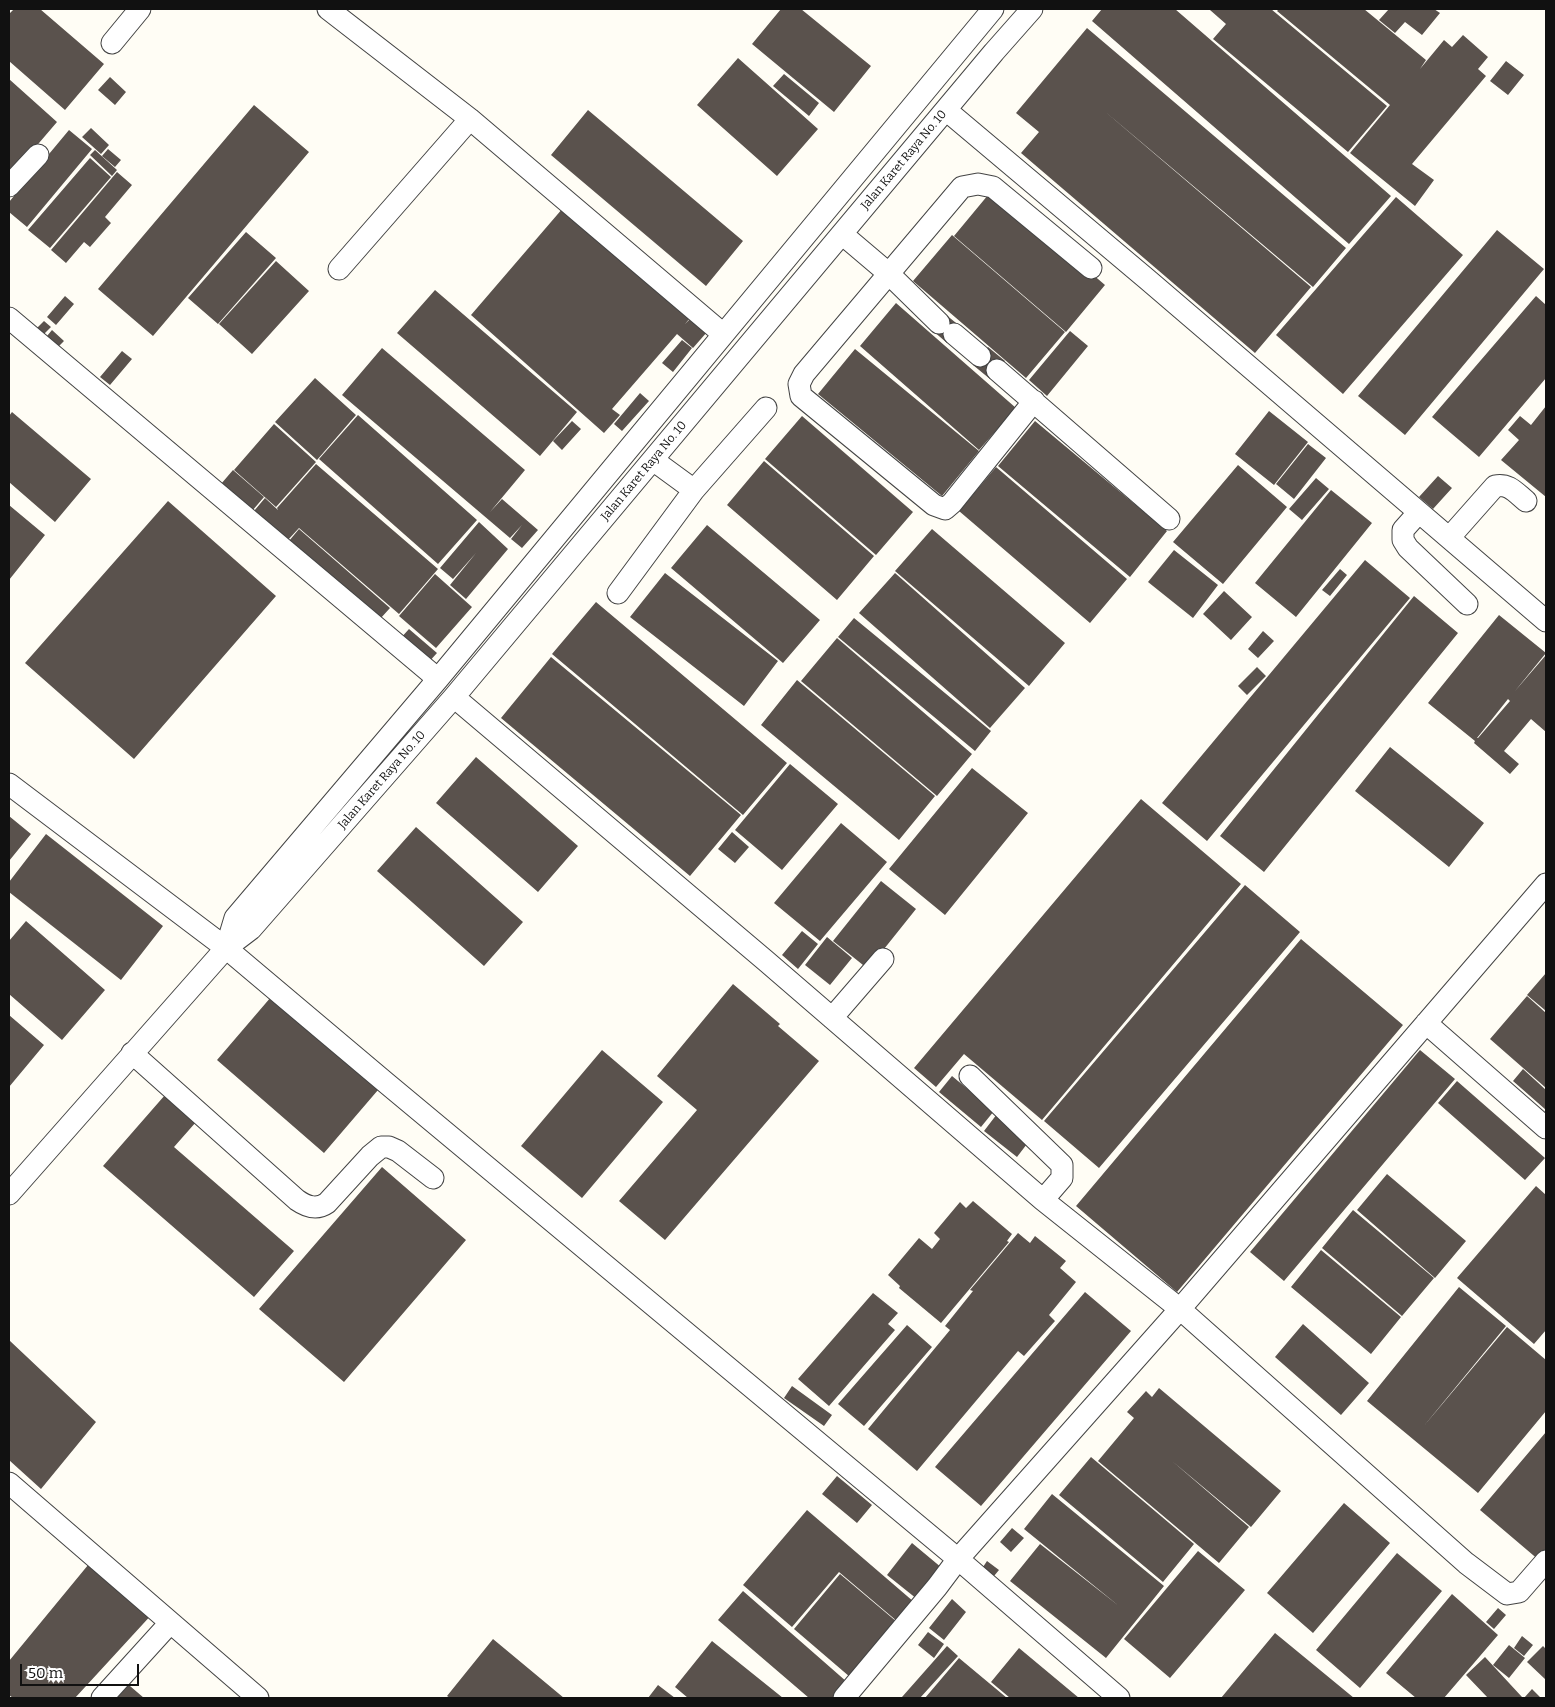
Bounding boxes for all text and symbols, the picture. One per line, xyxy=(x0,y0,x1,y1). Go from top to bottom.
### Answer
street label: Jalan Karet Raya No. 10 xyxy=(858,107,950,213)
street label: Jalan Karet Raya No. 10 xyxy=(598,418,690,524)
street label: Jalan Karet Raya No. 10 xyxy=(335,728,429,832)
scale bar xyxy=(22,1654,141,1686)
text: 50 m xyxy=(28,1664,63,1682)

